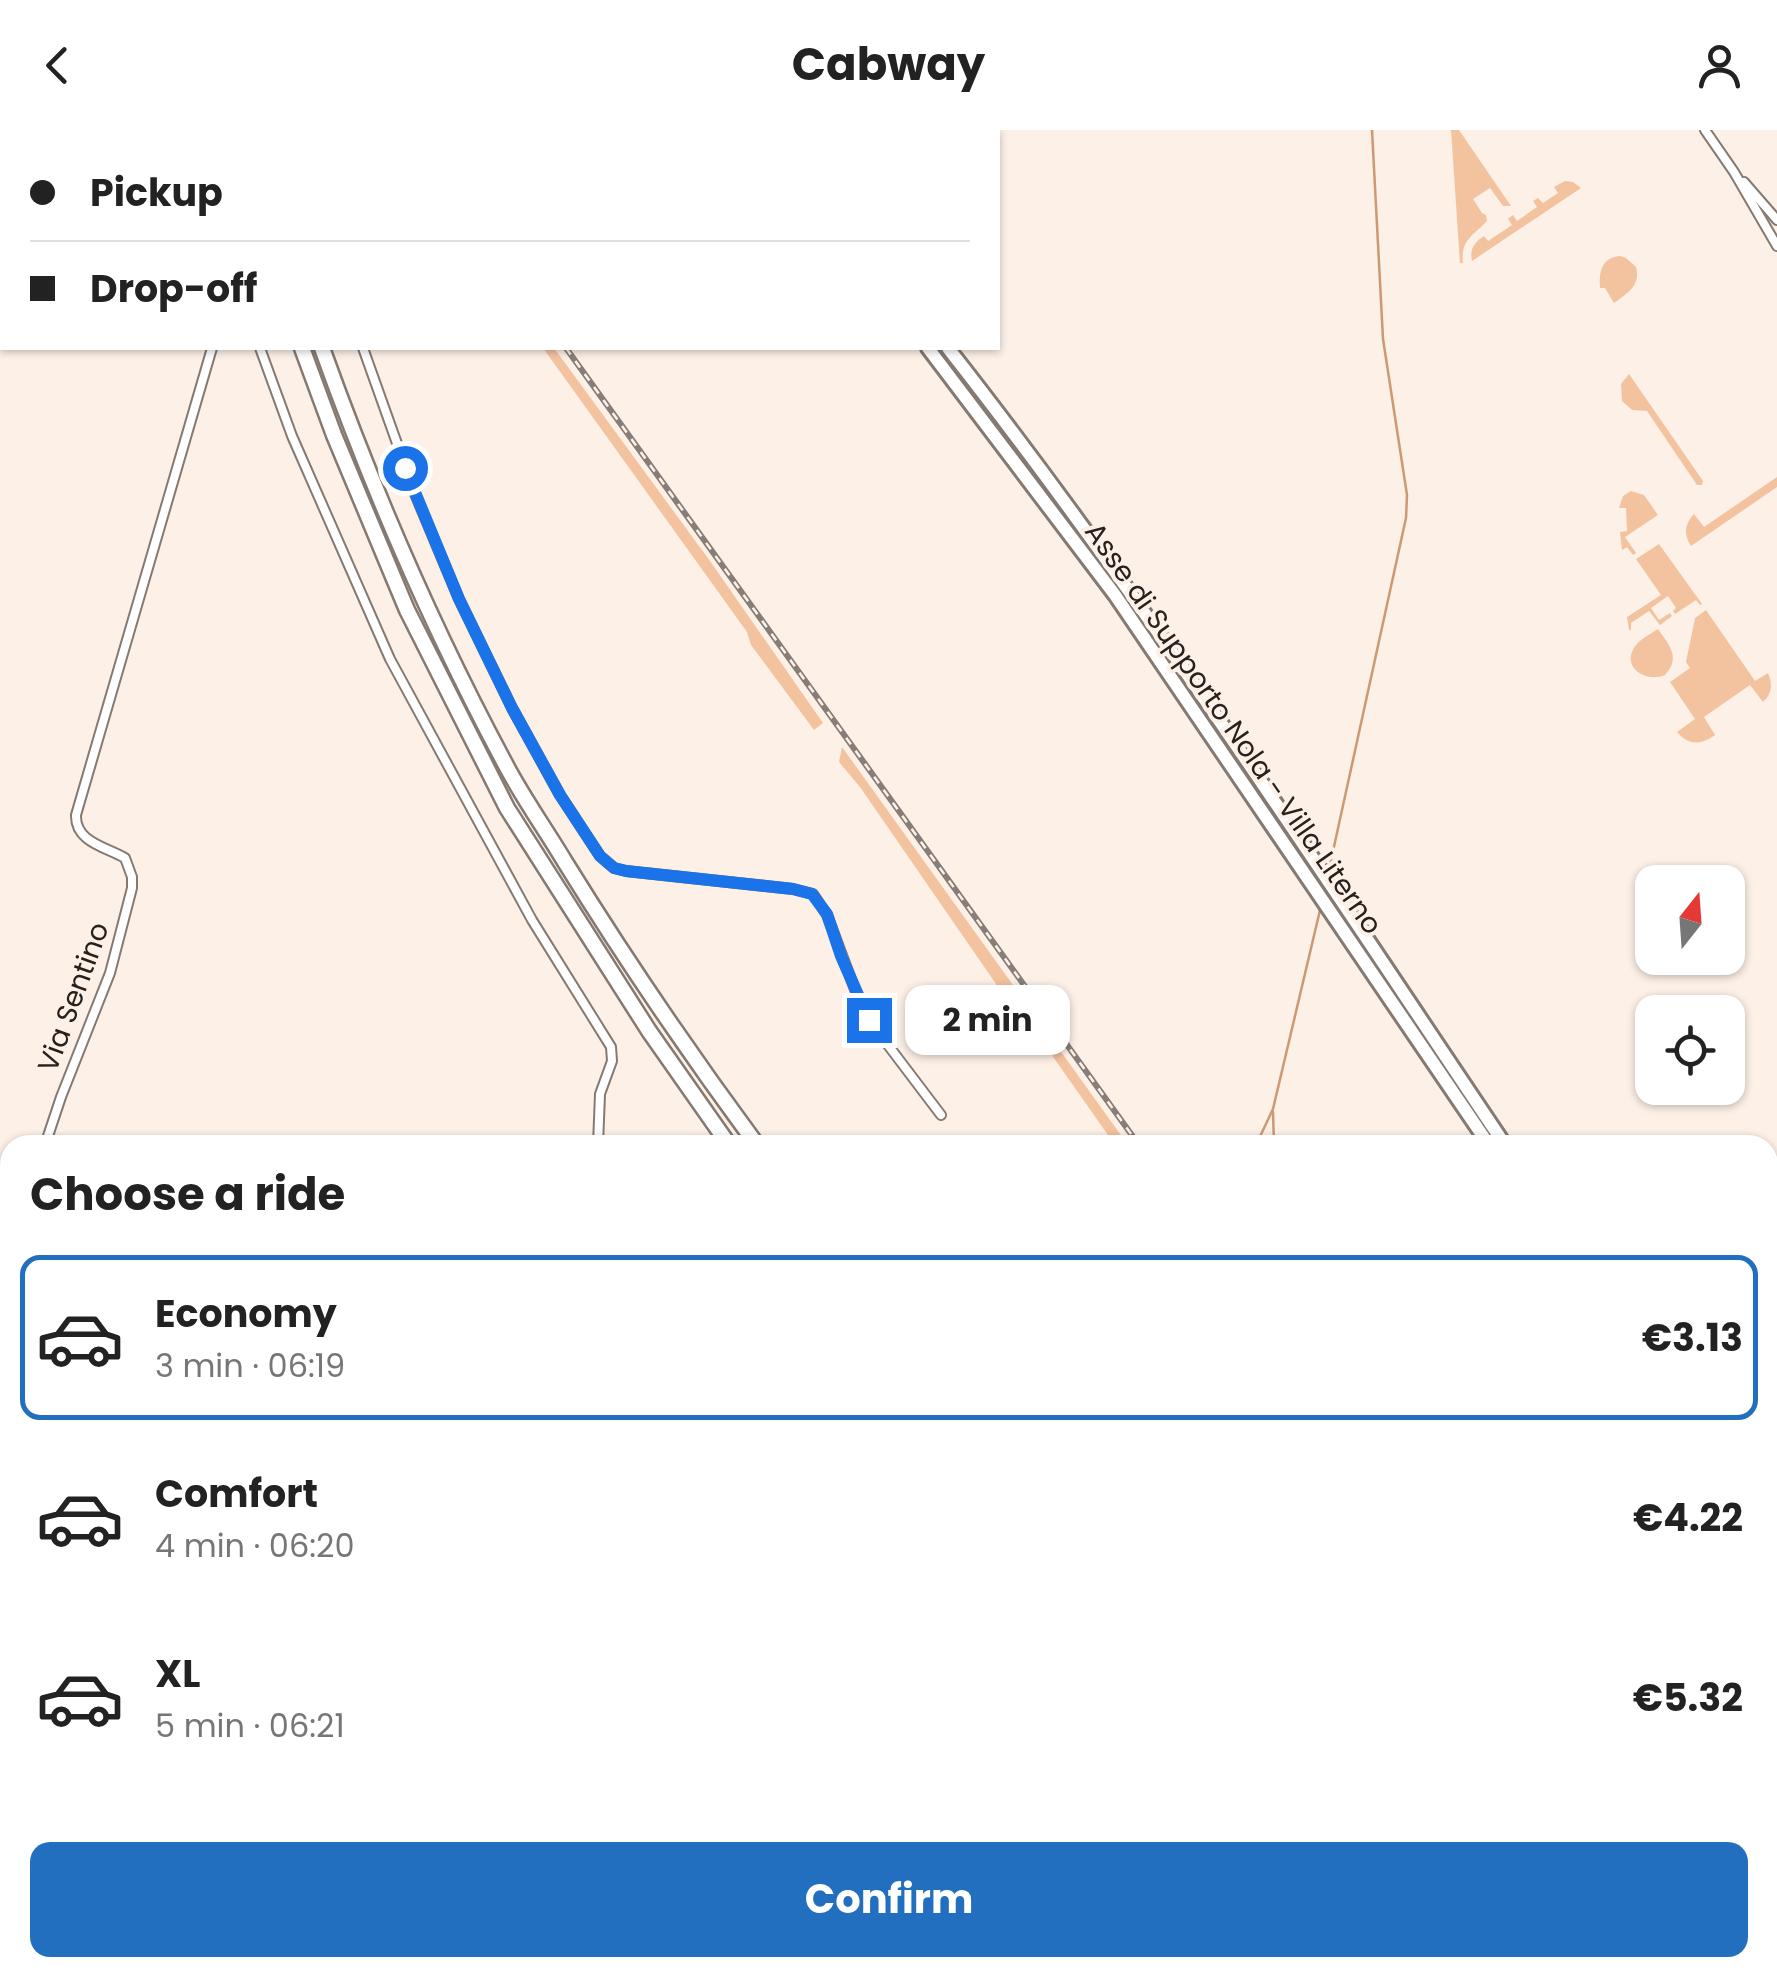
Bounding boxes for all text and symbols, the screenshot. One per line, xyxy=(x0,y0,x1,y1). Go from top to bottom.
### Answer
text: Cabway xyxy=(792,33,985,96)
icon: back xyxy=(30,38,85,93)
icon: person xyxy=(1692,38,1747,93)
text: Pickup xyxy=(90,166,223,219)
text: Drop-off xyxy=(90,262,258,315)
route start xyxy=(383,446,428,491)
street label: Asse di Supporto Nola - Villa Literno xyxy=(1076,514,1392,942)
north arrow xyxy=(1635,865,1745,975)
map controls xyxy=(1635,865,1745,1105)
street label: Via Sentino xyxy=(28,917,119,1078)
callout: 2 min xyxy=(904,985,1069,1055)
button: locate xyxy=(1635,995,1745,1105)
text: 2 min xyxy=(943,997,1032,1042)
route end xyxy=(847,998,892,1043)
text: Choose a ride xyxy=(30,1163,345,1226)
text: Economy xyxy=(155,1287,337,1340)
icon: car xyxy=(35,1293,125,1383)
text: €3.13 xyxy=(1642,1311,1743,1364)
text: 3 min · 06:19 xyxy=(155,1343,345,1388)
text: Comfort xyxy=(155,1467,318,1520)
icon: car xyxy=(35,1473,125,1563)
text: €4.22 xyxy=(1633,1491,1743,1544)
text: 4 min · 06:20 xyxy=(155,1523,355,1568)
text: XL xyxy=(155,1647,200,1700)
icon: car xyxy=(35,1653,125,1743)
text: €5.32 xyxy=(1633,1671,1743,1724)
text: 5 min · 06:21 xyxy=(155,1703,345,1748)
button: Confirm xyxy=(30,1842,1748,1957)

